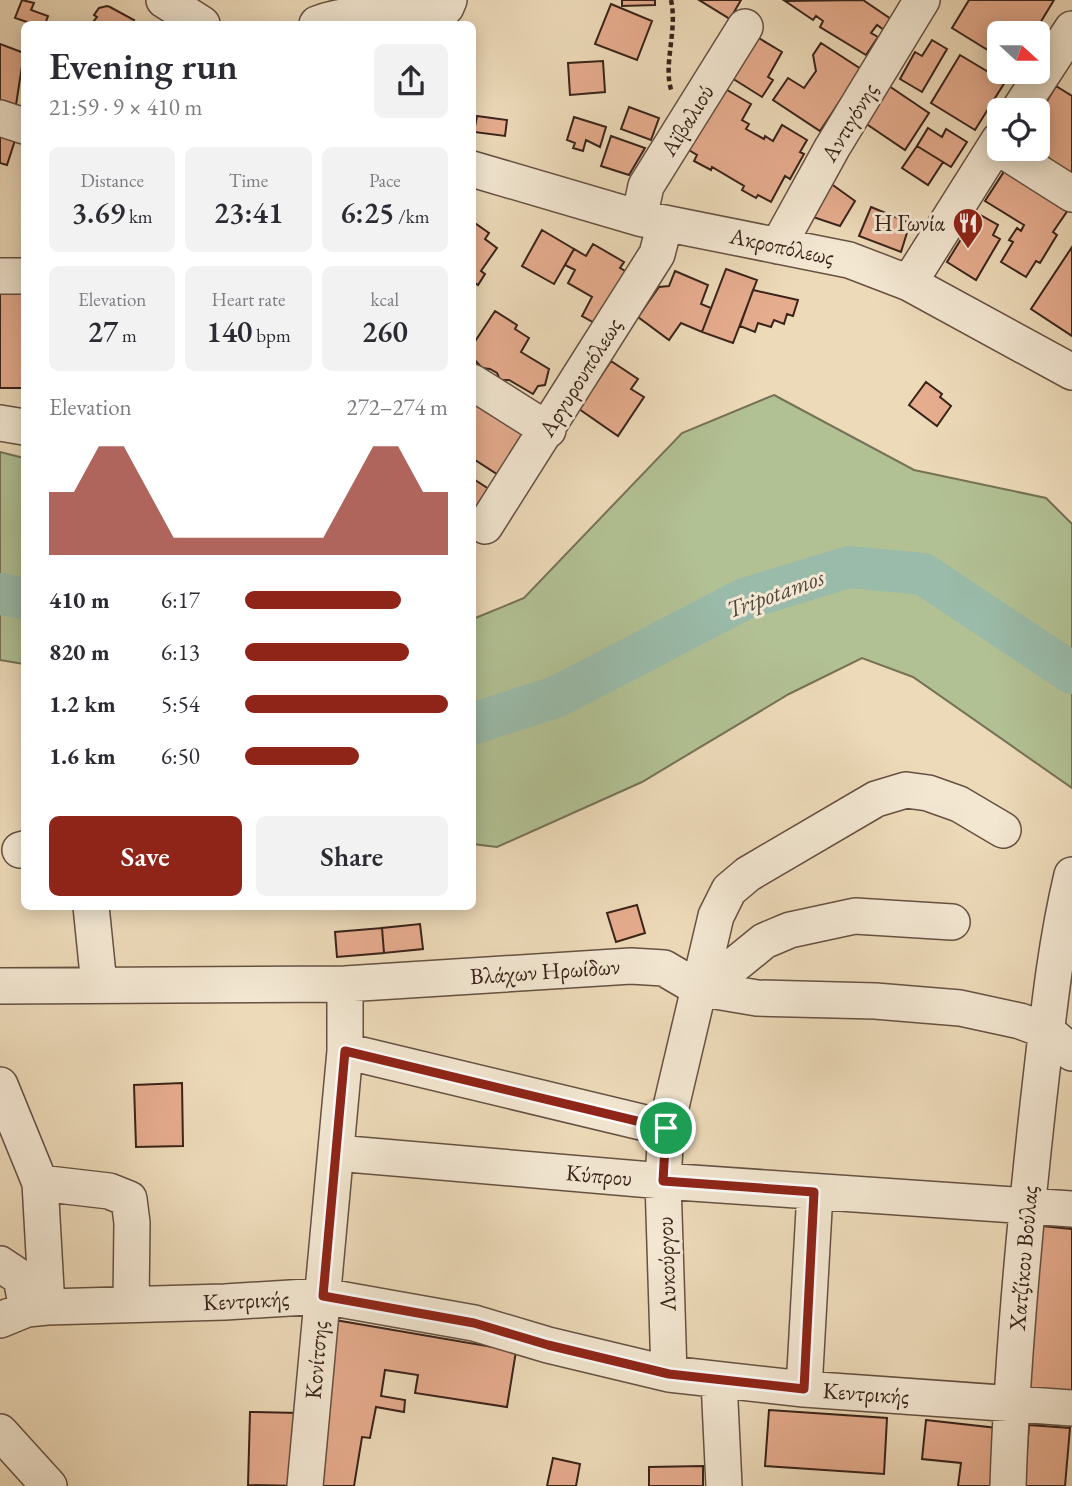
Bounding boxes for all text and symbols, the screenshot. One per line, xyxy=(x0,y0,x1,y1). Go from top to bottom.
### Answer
north arrow xyxy=(987,21,1050,84)
map controls xyxy=(987,21,1050,161)
text: Evening run xyxy=(49,41,238,90)
button: share xyxy=(374,44,448,118)
street label: Αντιγόνης xyxy=(813,77,884,168)
street label: Αϊβαλιού xyxy=(653,79,721,162)
text: 21:59 · 9 × 410 m xyxy=(49,92,202,122)
button: locate xyxy=(987,98,1050,161)
text: Distance xyxy=(80,168,144,193)
text: Time xyxy=(229,168,268,193)
text: Pace xyxy=(369,168,401,193)
text: 3.69 xyxy=(72,193,125,232)
text: 23:41 xyxy=(214,193,283,232)
text: 6:25 xyxy=(340,193,394,232)
text: km xyxy=(125,204,153,229)
text: /km xyxy=(394,204,430,229)
restaurant icon: Η Γωνία xyxy=(951,206,985,250)
place label: Η Γωνία xyxy=(874,208,946,238)
street label: Ακροπόλεως xyxy=(726,220,837,272)
text: Elevation xyxy=(78,287,146,312)
text: Heart rate xyxy=(212,287,285,312)
text: kcal xyxy=(371,287,399,312)
text: 27 xyxy=(87,312,118,351)
text: 140 xyxy=(206,312,252,351)
text: 260 xyxy=(362,312,408,351)
street label: Αργυρουπόλεως xyxy=(531,312,629,443)
text: m xyxy=(118,323,137,348)
text: bpm xyxy=(252,323,291,348)
text: Elevation xyxy=(49,392,132,422)
text: 272–274 m xyxy=(347,392,448,422)
water label: Tripotamos xyxy=(722,561,828,625)
text: 410 m xyxy=(49,585,110,615)
text: 6:17 xyxy=(161,585,200,615)
text: 820 m xyxy=(49,637,110,667)
text: 6:13 xyxy=(161,637,200,667)
text: 1.2 km xyxy=(49,689,116,719)
text: 5:54 xyxy=(161,689,200,719)
text: 1.6 km xyxy=(49,741,116,771)
text: 6:50 xyxy=(161,741,200,771)
button: Save xyxy=(49,816,242,896)
button: Share xyxy=(256,816,448,896)
street label: Βλάχων Ηρωίδων xyxy=(469,951,621,991)
pin xyxy=(636,1098,696,1158)
icon: arrive xyxy=(647,1109,685,1147)
street label: Κύπρου xyxy=(565,1157,633,1193)
street label: Χατζίκου Βούλας xyxy=(1002,1184,1044,1333)
street label: Λυκούργου xyxy=(649,1216,683,1313)
street label: Κεντρικής xyxy=(202,1283,290,1317)
street label: Κονίτσης xyxy=(298,1319,334,1400)
street label: Κεντρικής xyxy=(822,1375,910,1411)

